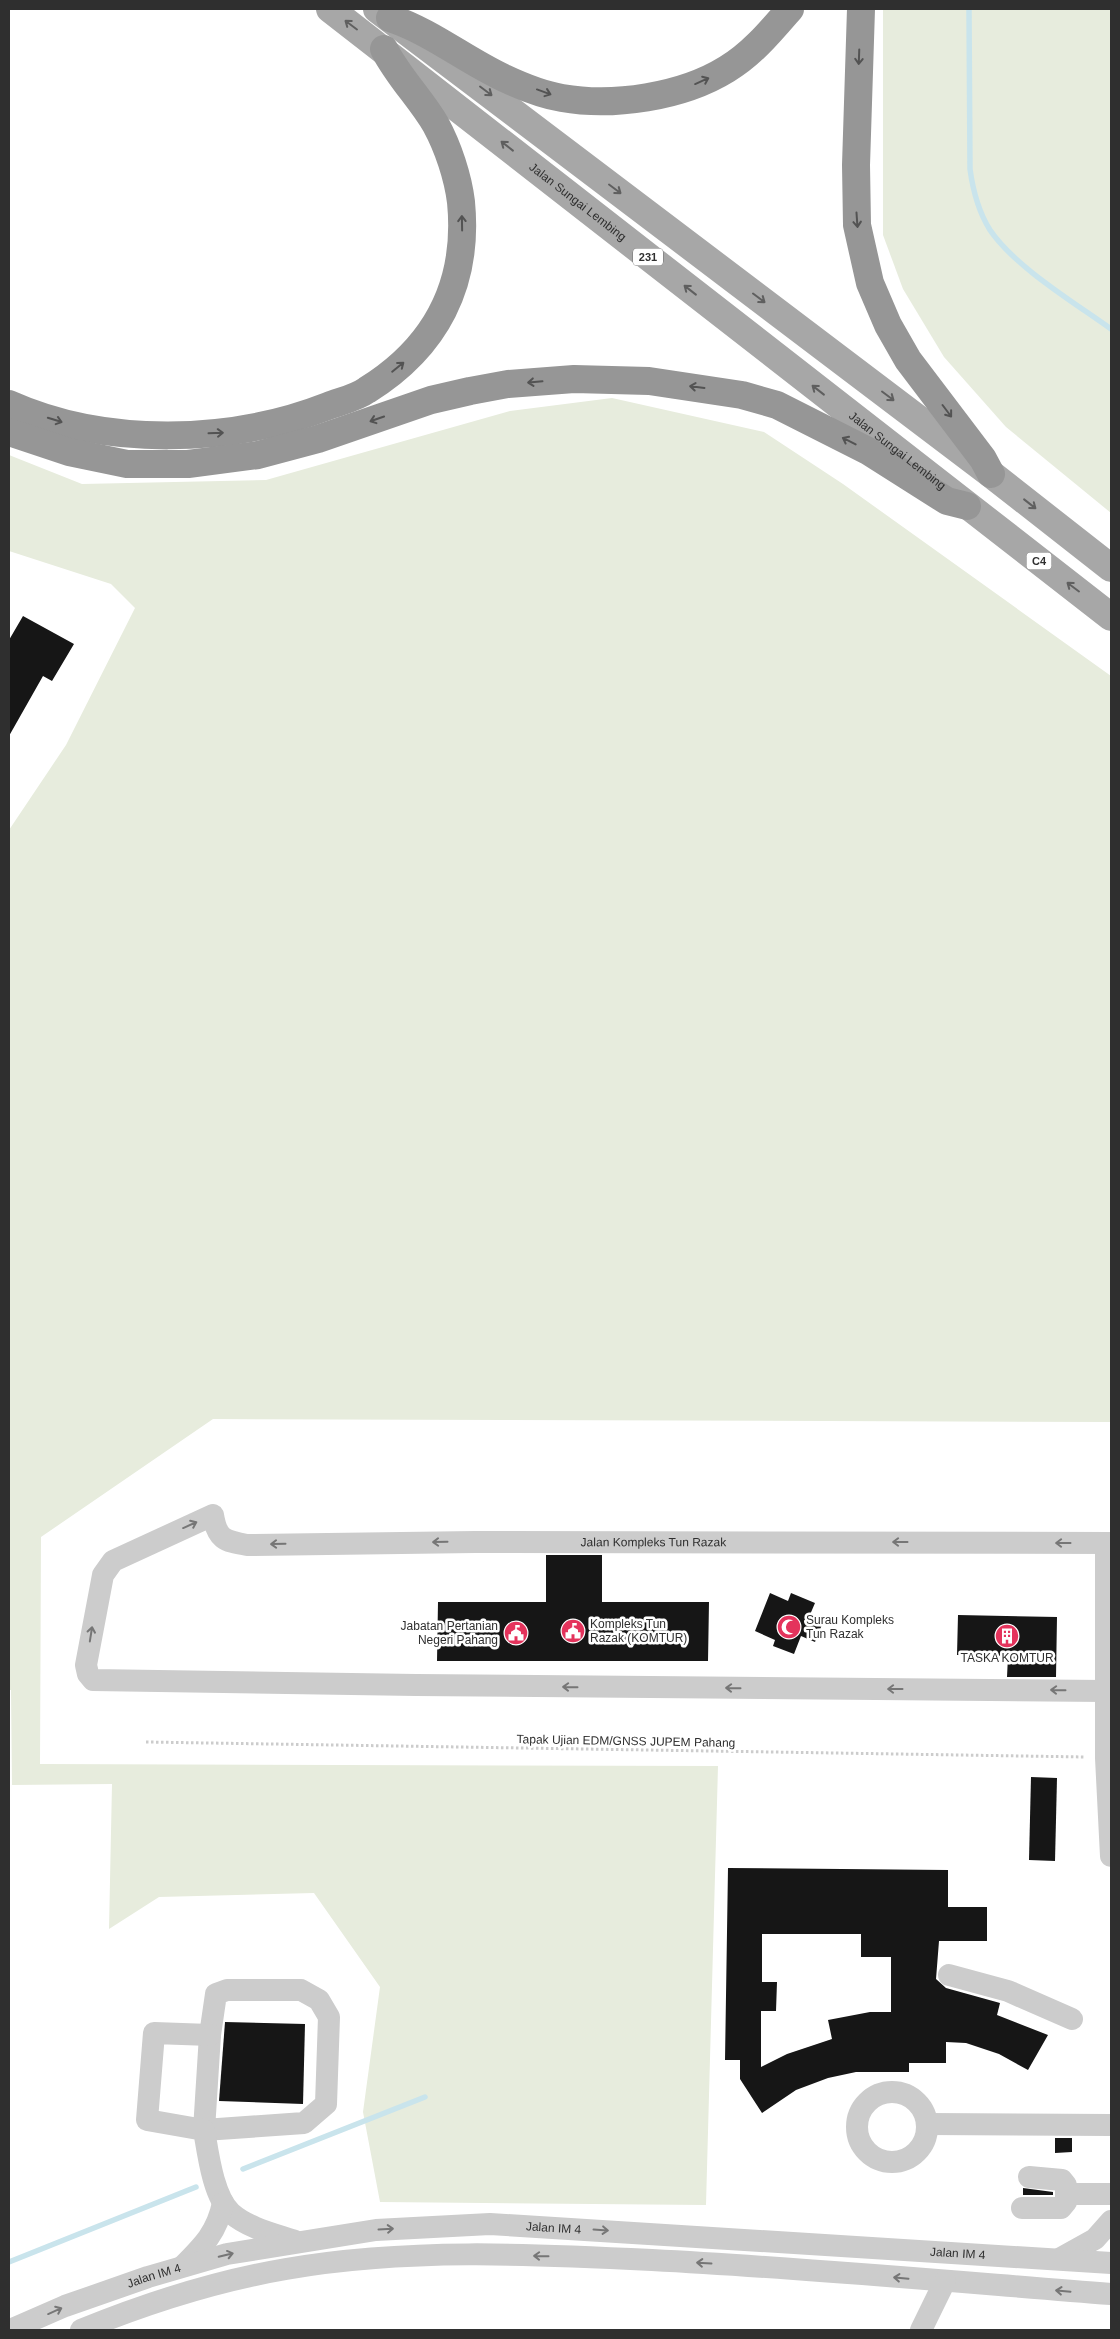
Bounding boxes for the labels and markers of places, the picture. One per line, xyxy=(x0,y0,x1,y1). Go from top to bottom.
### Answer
place label: Surau Kompleks Tun Razak xyxy=(806,1613,894,1641)
mosque icon: Surau Kompleks Tun Razak xyxy=(776,1614,802,1640)
place label: Kompleks Tun Razak (KOMTUR) xyxy=(590,1617,687,1645)
public building icon: Kompleks Tun Razak (KOMTUR) xyxy=(560,1618,586,1644)
place label: Jabatan Pertanian Negeri Pahang xyxy=(401,1619,498,1647)
public building icon: Jabatan Pertanian Negeri Pahang xyxy=(503,1620,529,1646)
building icon: TASKA KOMTUR xyxy=(994,1623,1020,1649)
place label: TASKA KOMTUR xyxy=(960,1651,1054,1665)

